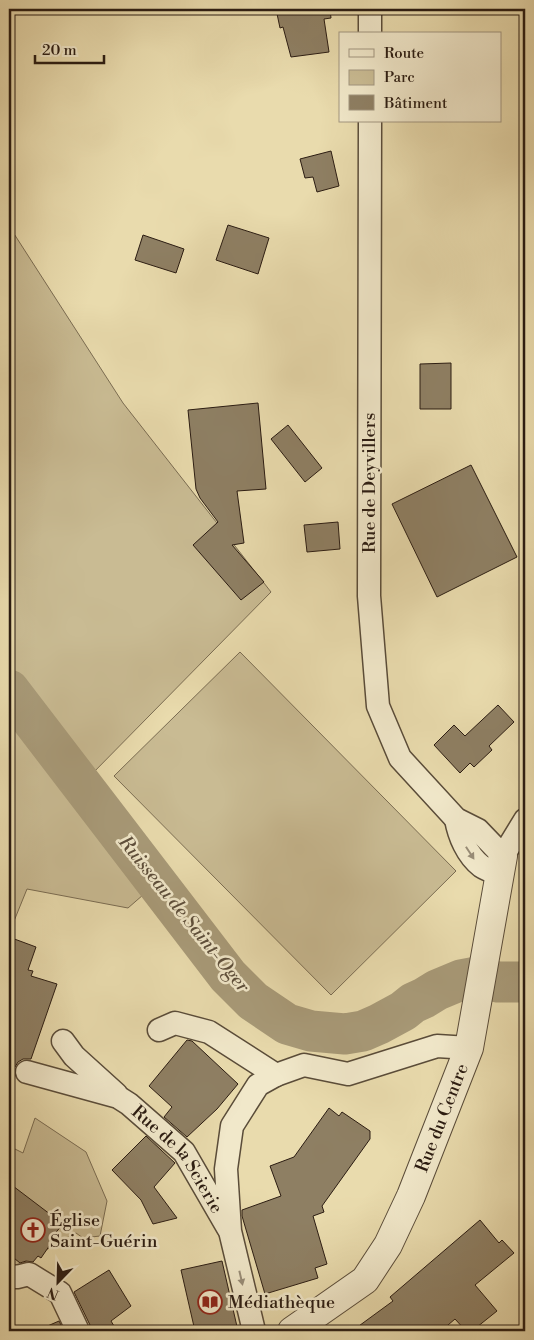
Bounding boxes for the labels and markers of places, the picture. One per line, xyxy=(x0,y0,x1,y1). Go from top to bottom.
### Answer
place label: Église Saint-Guérin xyxy=(50,1209,158,1253)
church icon: Église Saint-Guérin xyxy=(20,1217,46,1243)
library icon: Médiathèque xyxy=(197,1289,223,1315)
place label: Médiathèque xyxy=(228,1291,335,1314)

